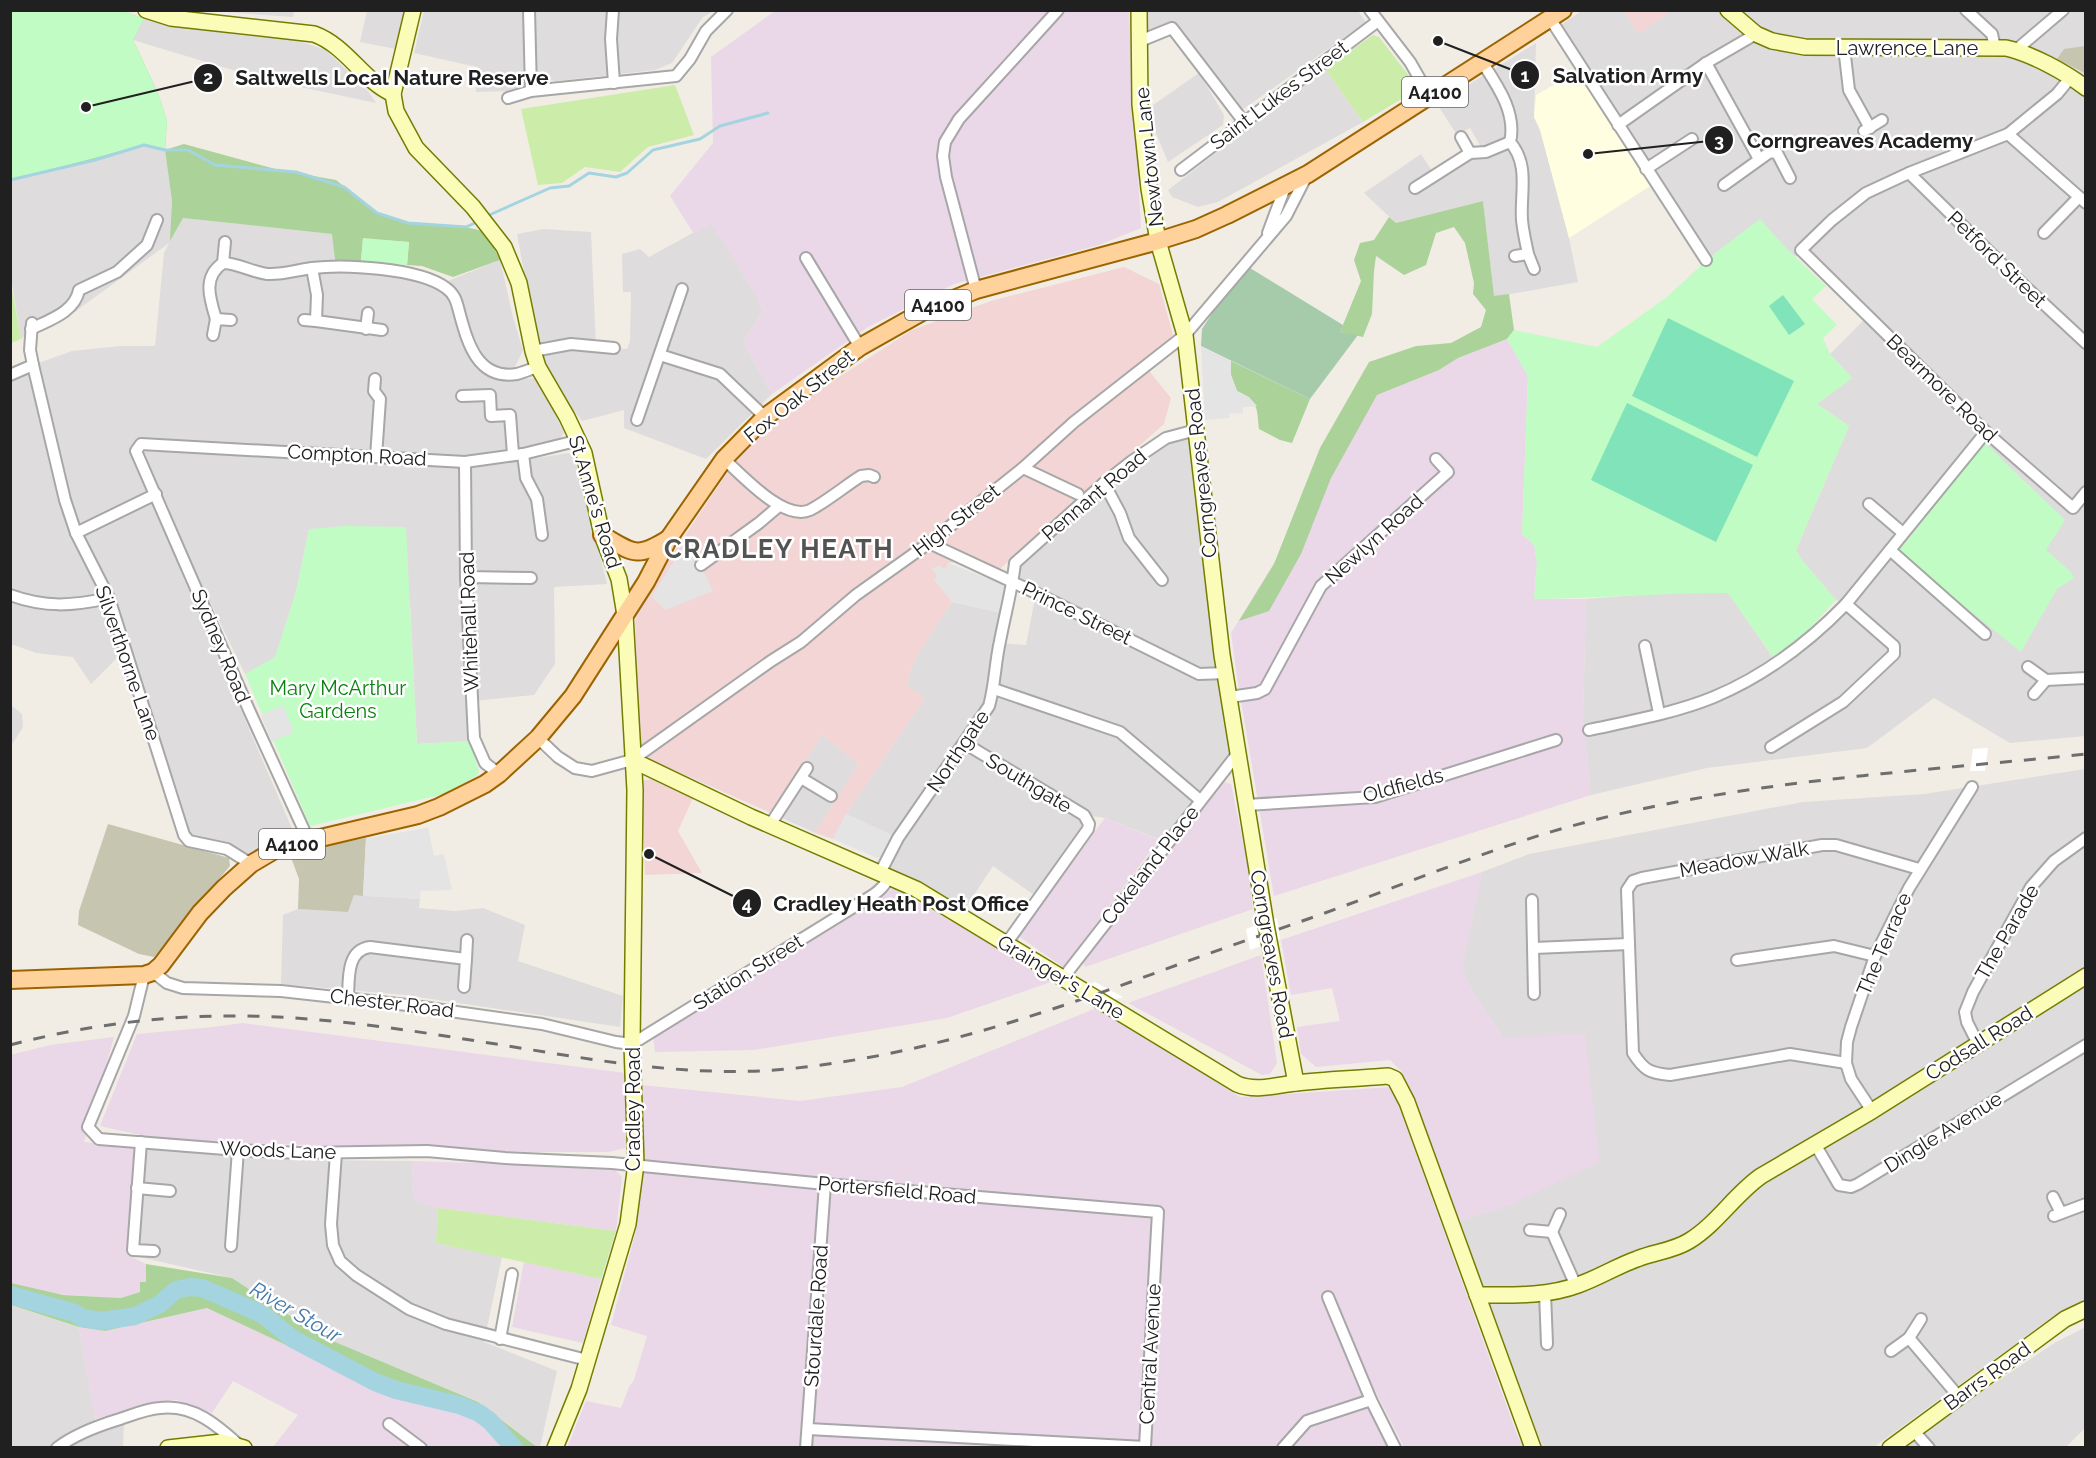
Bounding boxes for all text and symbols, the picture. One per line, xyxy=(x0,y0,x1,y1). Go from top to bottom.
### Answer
street label: Saint Lukes Street xyxy=(1205,35,1353,155)
street label: Lawrence Lane xyxy=(1836,36,1978,60)
callout: Salvation Army xyxy=(1510,56,1715,95)
callout: Saltwells Local Nature Reserve xyxy=(193,58,561,97)
text: Salvation Army xyxy=(1553,63,1704,88)
text: Saltwells Local Nature Reserve xyxy=(235,65,549,90)
text: 1 xyxy=(1521,65,1530,86)
text: 2 xyxy=(203,67,213,88)
road number: A4100 xyxy=(1402,77,1468,107)
street label: Newtown Lane xyxy=(1130,86,1168,228)
callout: Corngreaves Academy xyxy=(1704,121,1986,160)
text: Corngreaves Academy xyxy=(1747,128,1974,153)
text: 3 xyxy=(1714,130,1724,151)
street label: Petford Street xyxy=(1942,206,2052,312)
road number: A4100 xyxy=(905,290,971,320)
street label: Bearmore Road xyxy=(1882,329,2002,447)
street label: Fox Oak Street xyxy=(739,344,859,448)
street label: Corngreaves Road xyxy=(1180,387,1222,559)
street label: St Anne's Road xyxy=(563,433,627,571)
street label: Compton Road xyxy=(287,439,427,471)
street label: Pennant Road xyxy=(1037,444,1151,546)
street label: High Street xyxy=(908,478,1004,561)
street label: Newlyn Road xyxy=(1320,489,1428,589)
district label: CRADLEY HEATH xyxy=(664,534,894,564)
street label: Whitehall Road xyxy=(455,551,483,693)
street label: Prince Street xyxy=(1018,576,1136,650)
street label: Silverthorne Lane xyxy=(90,582,166,744)
street label: Sydney Road xyxy=(186,586,256,706)
park label: Mary McArthur Gardens xyxy=(270,676,406,723)
street label: Northgate xyxy=(922,705,994,797)
street label: Southgate xyxy=(982,748,1076,818)
street label: Oldfields xyxy=(1360,763,1446,807)
street label: Cokeland Place xyxy=(1096,801,1204,929)
road number: A4100 xyxy=(259,829,325,859)
street label: Meadow Walk xyxy=(1677,836,1811,882)
street label: Corngreaves Road xyxy=(1245,868,1299,1040)
street label: The Parade xyxy=(1970,880,2044,984)
callout: Cradley Heath Post Office xyxy=(732,884,1041,923)
street label: The Terrace xyxy=(1852,889,1917,999)
text: Cradley Heath Post Office xyxy=(773,891,1029,916)
text: 4 xyxy=(742,893,752,914)
street label: Station Street xyxy=(689,929,807,1015)
street label: Grainger's Lane xyxy=(993,930,1129,1024)
street label: Chester Road xyxy=(329,983,455,1023)
street label: Codsall Road xyxy=(1921,1001,2037,1085)
street label: Cradley Road xyxy=(621,1047,645,1171)
street label: Dingle Avenue xyxy=(1880,1086,2007,1178)
street label: Woods Lane xyxy=(219,1136,337,1164)
street label: Portersfield Road xyxy=(817,1171,977,1209)
street label: Stourdale Road xyxy=(799,1244,833,1388)
water label: River Stour xyxy=(246,1276,347,1348)
street label: Central Avenue xyxy=(1134,1283,1166,1425)
street label: Barrs Road xyxy=(1939,1337,2035,1415)

